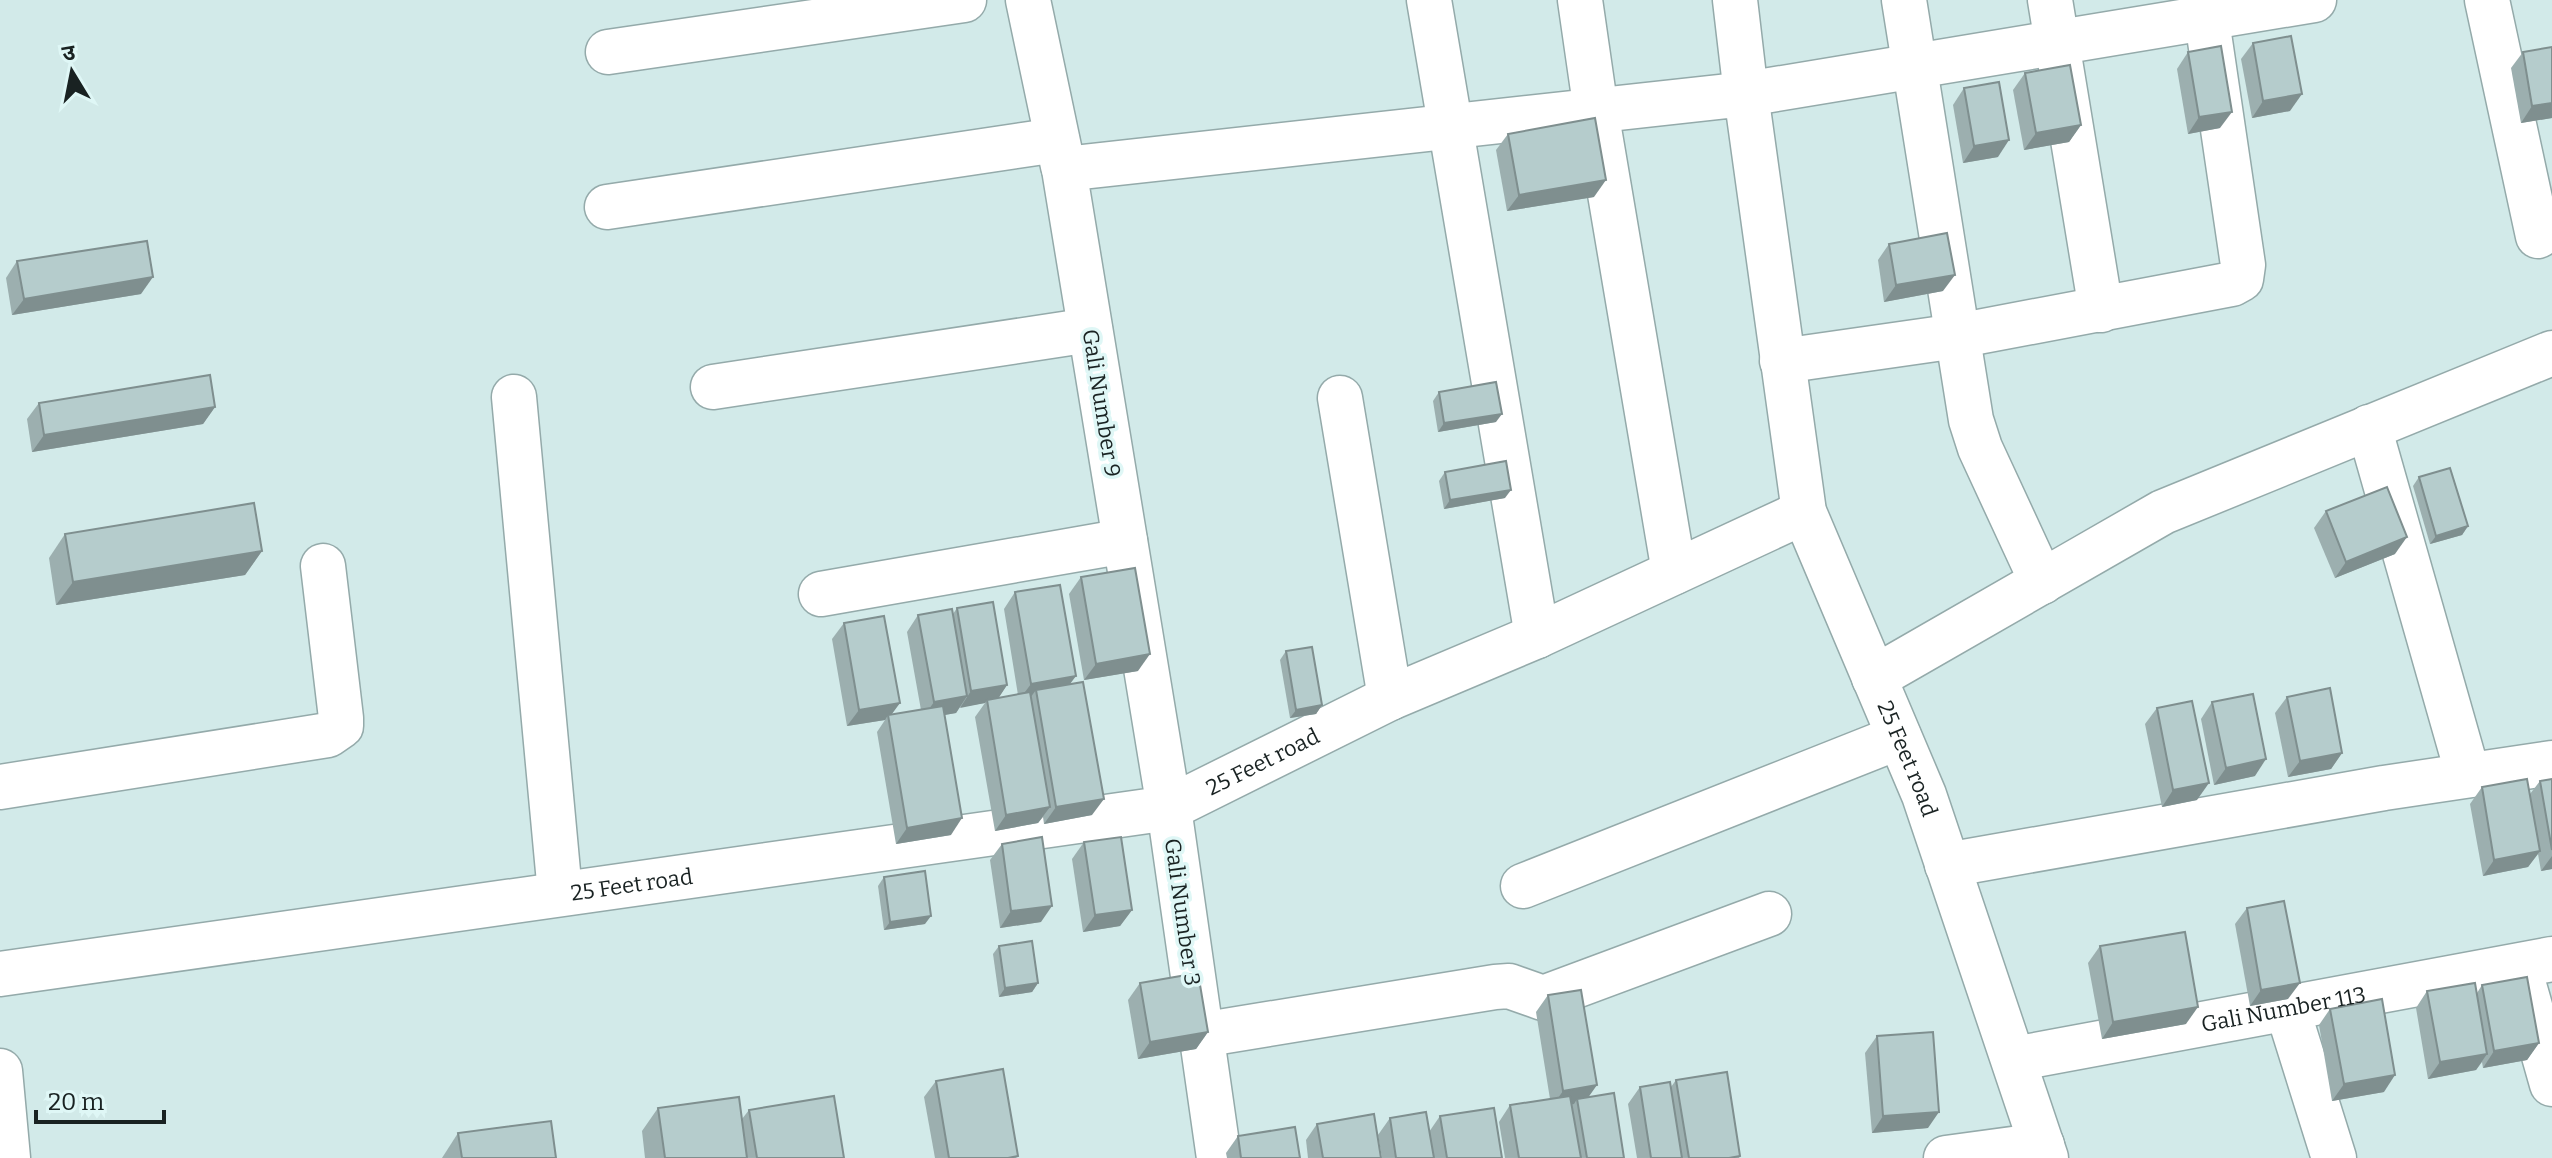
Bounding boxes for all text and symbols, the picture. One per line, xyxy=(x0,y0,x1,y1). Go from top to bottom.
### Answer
north arrow xyxy=(32,32,112,112)
text: उ xyxy=(60,38,78,67)
street label: Gali Number 9 xyxy=(1077,327,1127,479)
street label: 25 Feet road xyxy=(1872,697,1943,820)
street label: 25 Feet road xyxy=(1202,722,1324,801)
street label: Gali Number 3 xyxy=(1159,837,1206,988)
street label: 25 Feet road xyxy=(569,863,694,907)
street label: Gali Number 113 xyxy=(2199,981,2368,1038)
scale bar xyxy=(36,1074,164,1124)
text: 20 m xyxy=(48,1088,104,1116)

